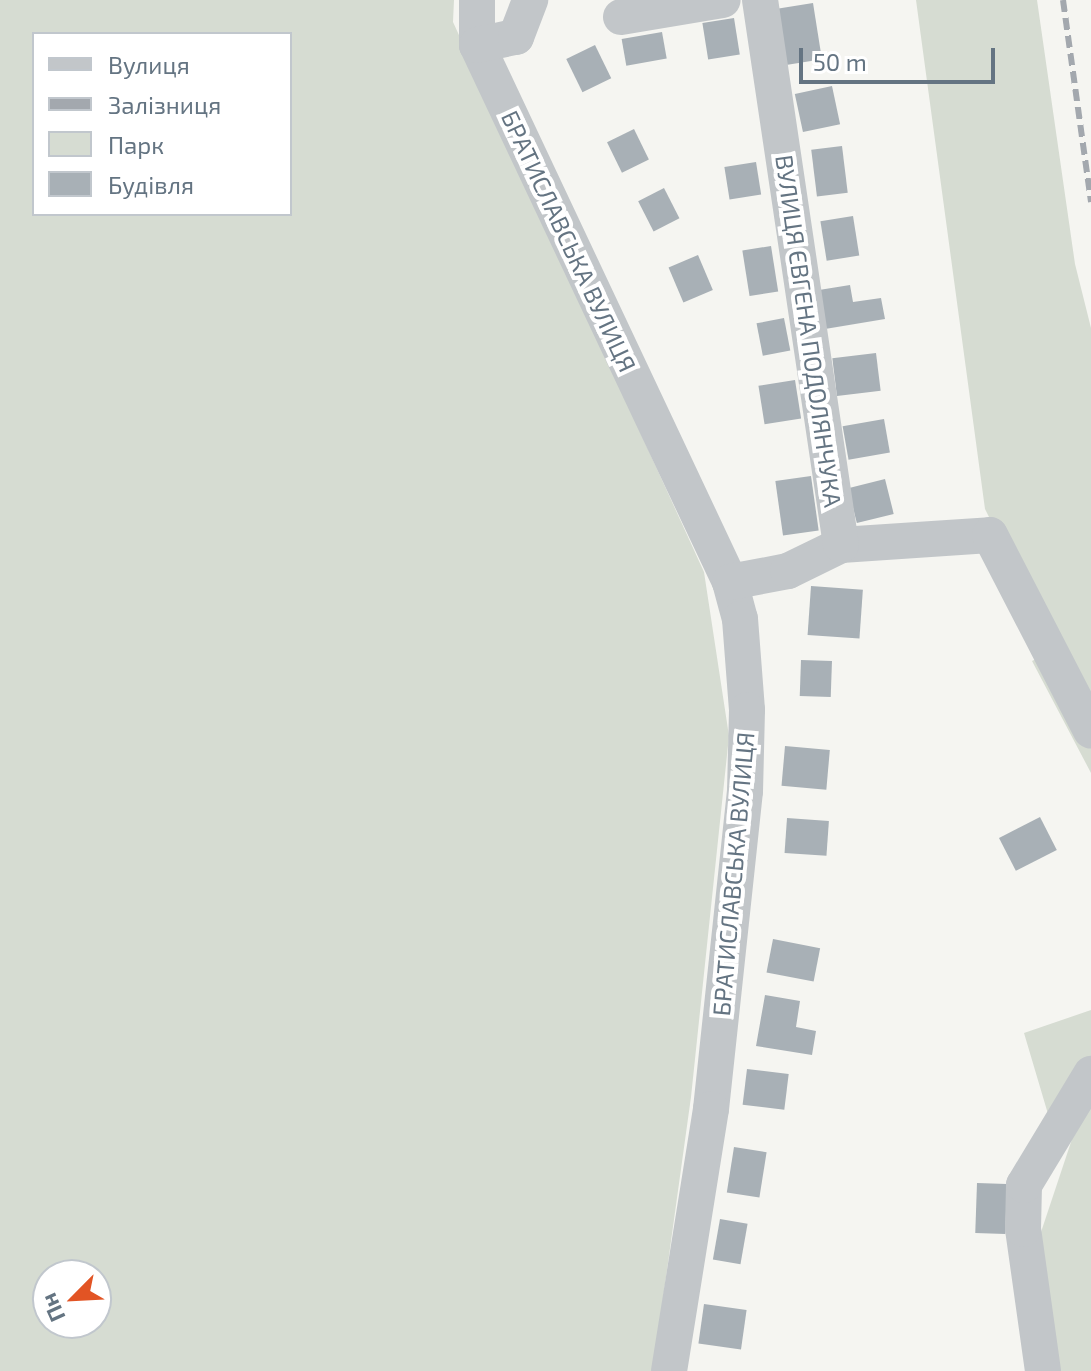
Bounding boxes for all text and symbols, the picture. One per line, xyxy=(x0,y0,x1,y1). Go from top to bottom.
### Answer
legend xyxy=(32,32,292,216)
scale bar xyxy=(803,32,999,82)
text: 50 m xyxy=(813,47,867,76)
text: Вулиця xyxy=(108,50,190,79)
text: Залізниця xyxy=(108,90,221,119)
street label: БРАТИСЛАВСЬКА ВУЛИЦЯ xyxy=(496,106,642,376)
text: Парк xyxy=(108,130,164,159)
street label: ВУЛИЦЯ ЄВГЕНА ПОДОЛЯНЧУКА xyxy=(770,153,848,509)
text: Будівля xyxy=(108,170,194,199)
street label: БРАТИСЛАВСЬКА ВУЛИЦЯ xyxy=(706,731,760,1017)
north arrow xyxy=(32,1259,112,1339)
text: Пн xyxy=(34,1290,70,1326)

